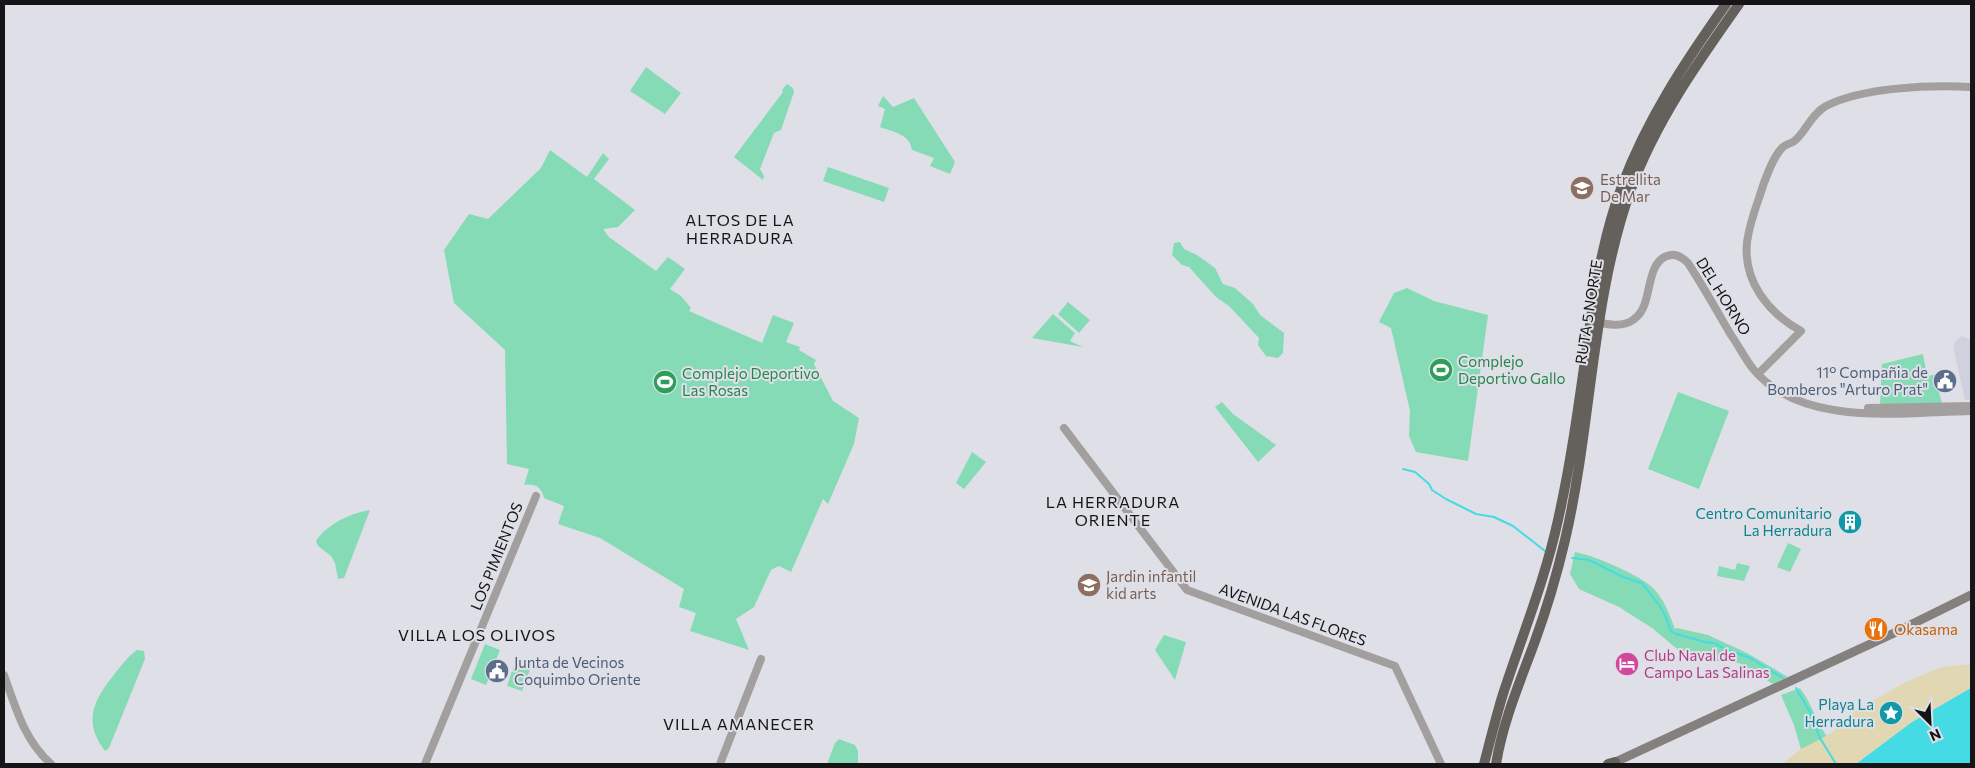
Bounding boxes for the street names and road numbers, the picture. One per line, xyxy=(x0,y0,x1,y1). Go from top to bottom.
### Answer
street label: DEL HORNO xyxy=(1693,254,1755,338)
street label: RUTA 5 NORTE xyxy=(1571,258,1605,366)
street label: LOS PIMIENTOS xyxy=(466,499,526,613)
street label: AVENIDA LAS FLORES xyxy=(1217,579,1369,649)

